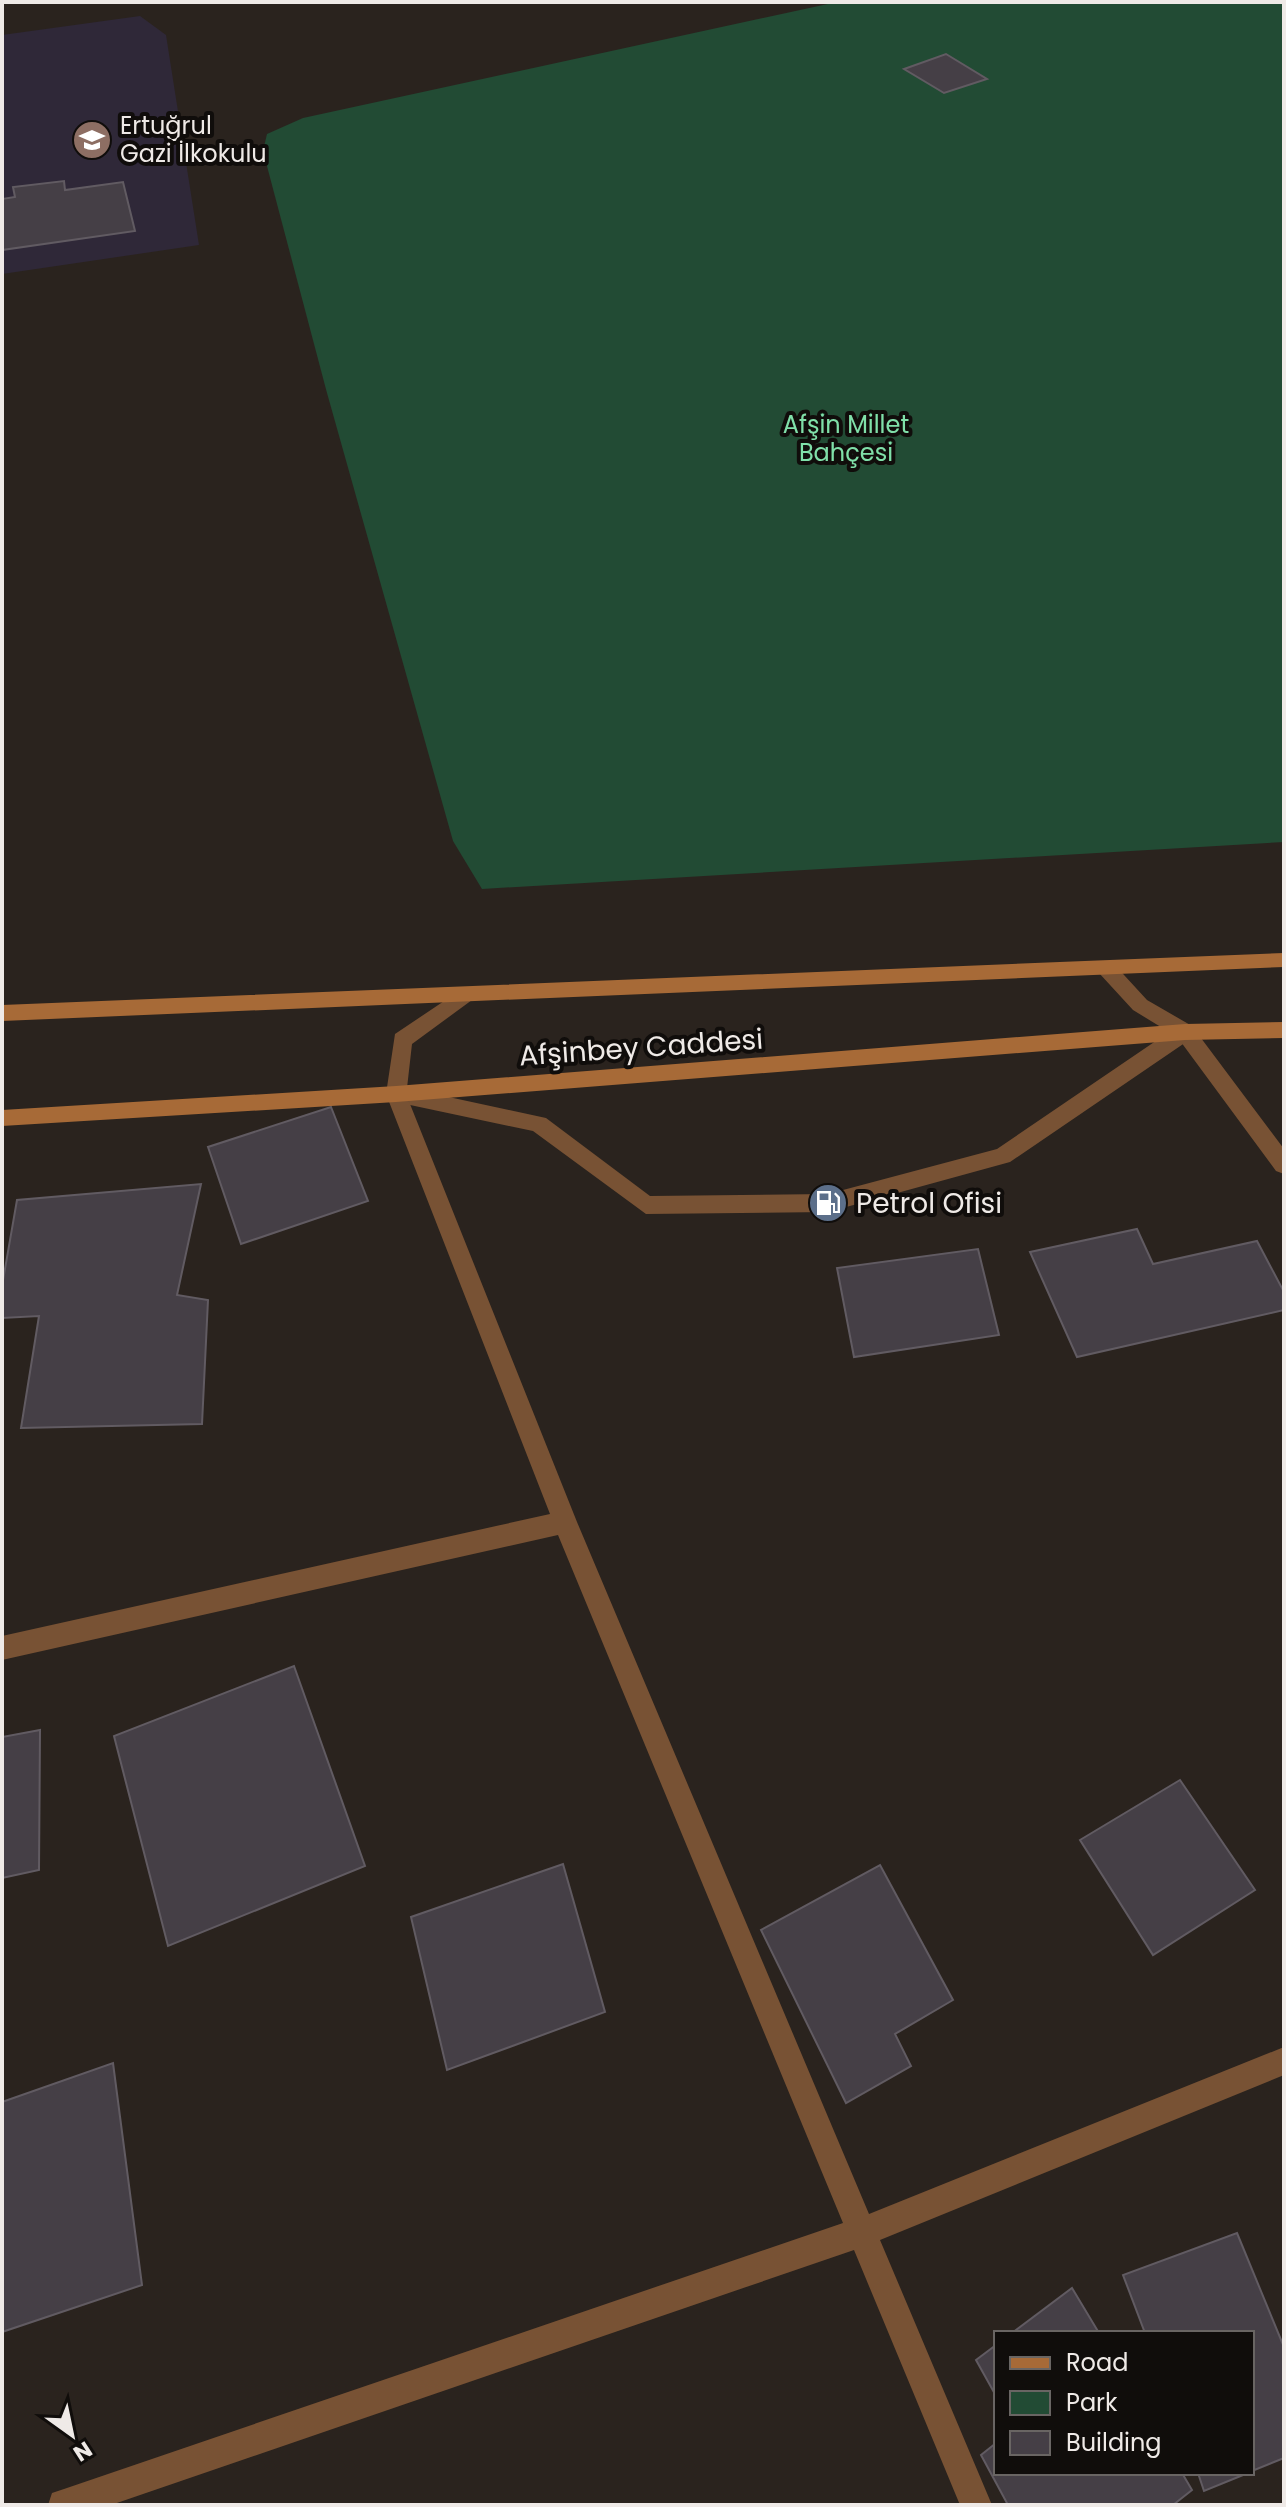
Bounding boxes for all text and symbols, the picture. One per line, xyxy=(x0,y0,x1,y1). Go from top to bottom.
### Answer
place label: Ertuğrul Gazi İlkokulu xyxy=(120,109,267,170)
school or university icon: Ertuğrul Gazi İlkokulu xyxy=(71,119,113,161)
park label: Afşin Millet Bahçesi xyxy=(783,408,909,469)
street label: Afşinbey Caddesi xyxy=(518,1020,764,1075)
fuel station icon: Petrol Ofisi xyxy=(807,1182,849,1224)
place label: Petrol Ofisi xyxy=(856,1184,1002,1223)
legend xyxy=(994,2331,1254,2475)
text: Road xyxy=(1066,2346,1128,2379)
text: Park xyxy=(1066,2386,1118,2419)
north arrow xyxy=(32,2395,112,2475)
text: Building xyxy=(1066,2426,1162,2459)
text: N xyxy=(67,2434,98,2469)

